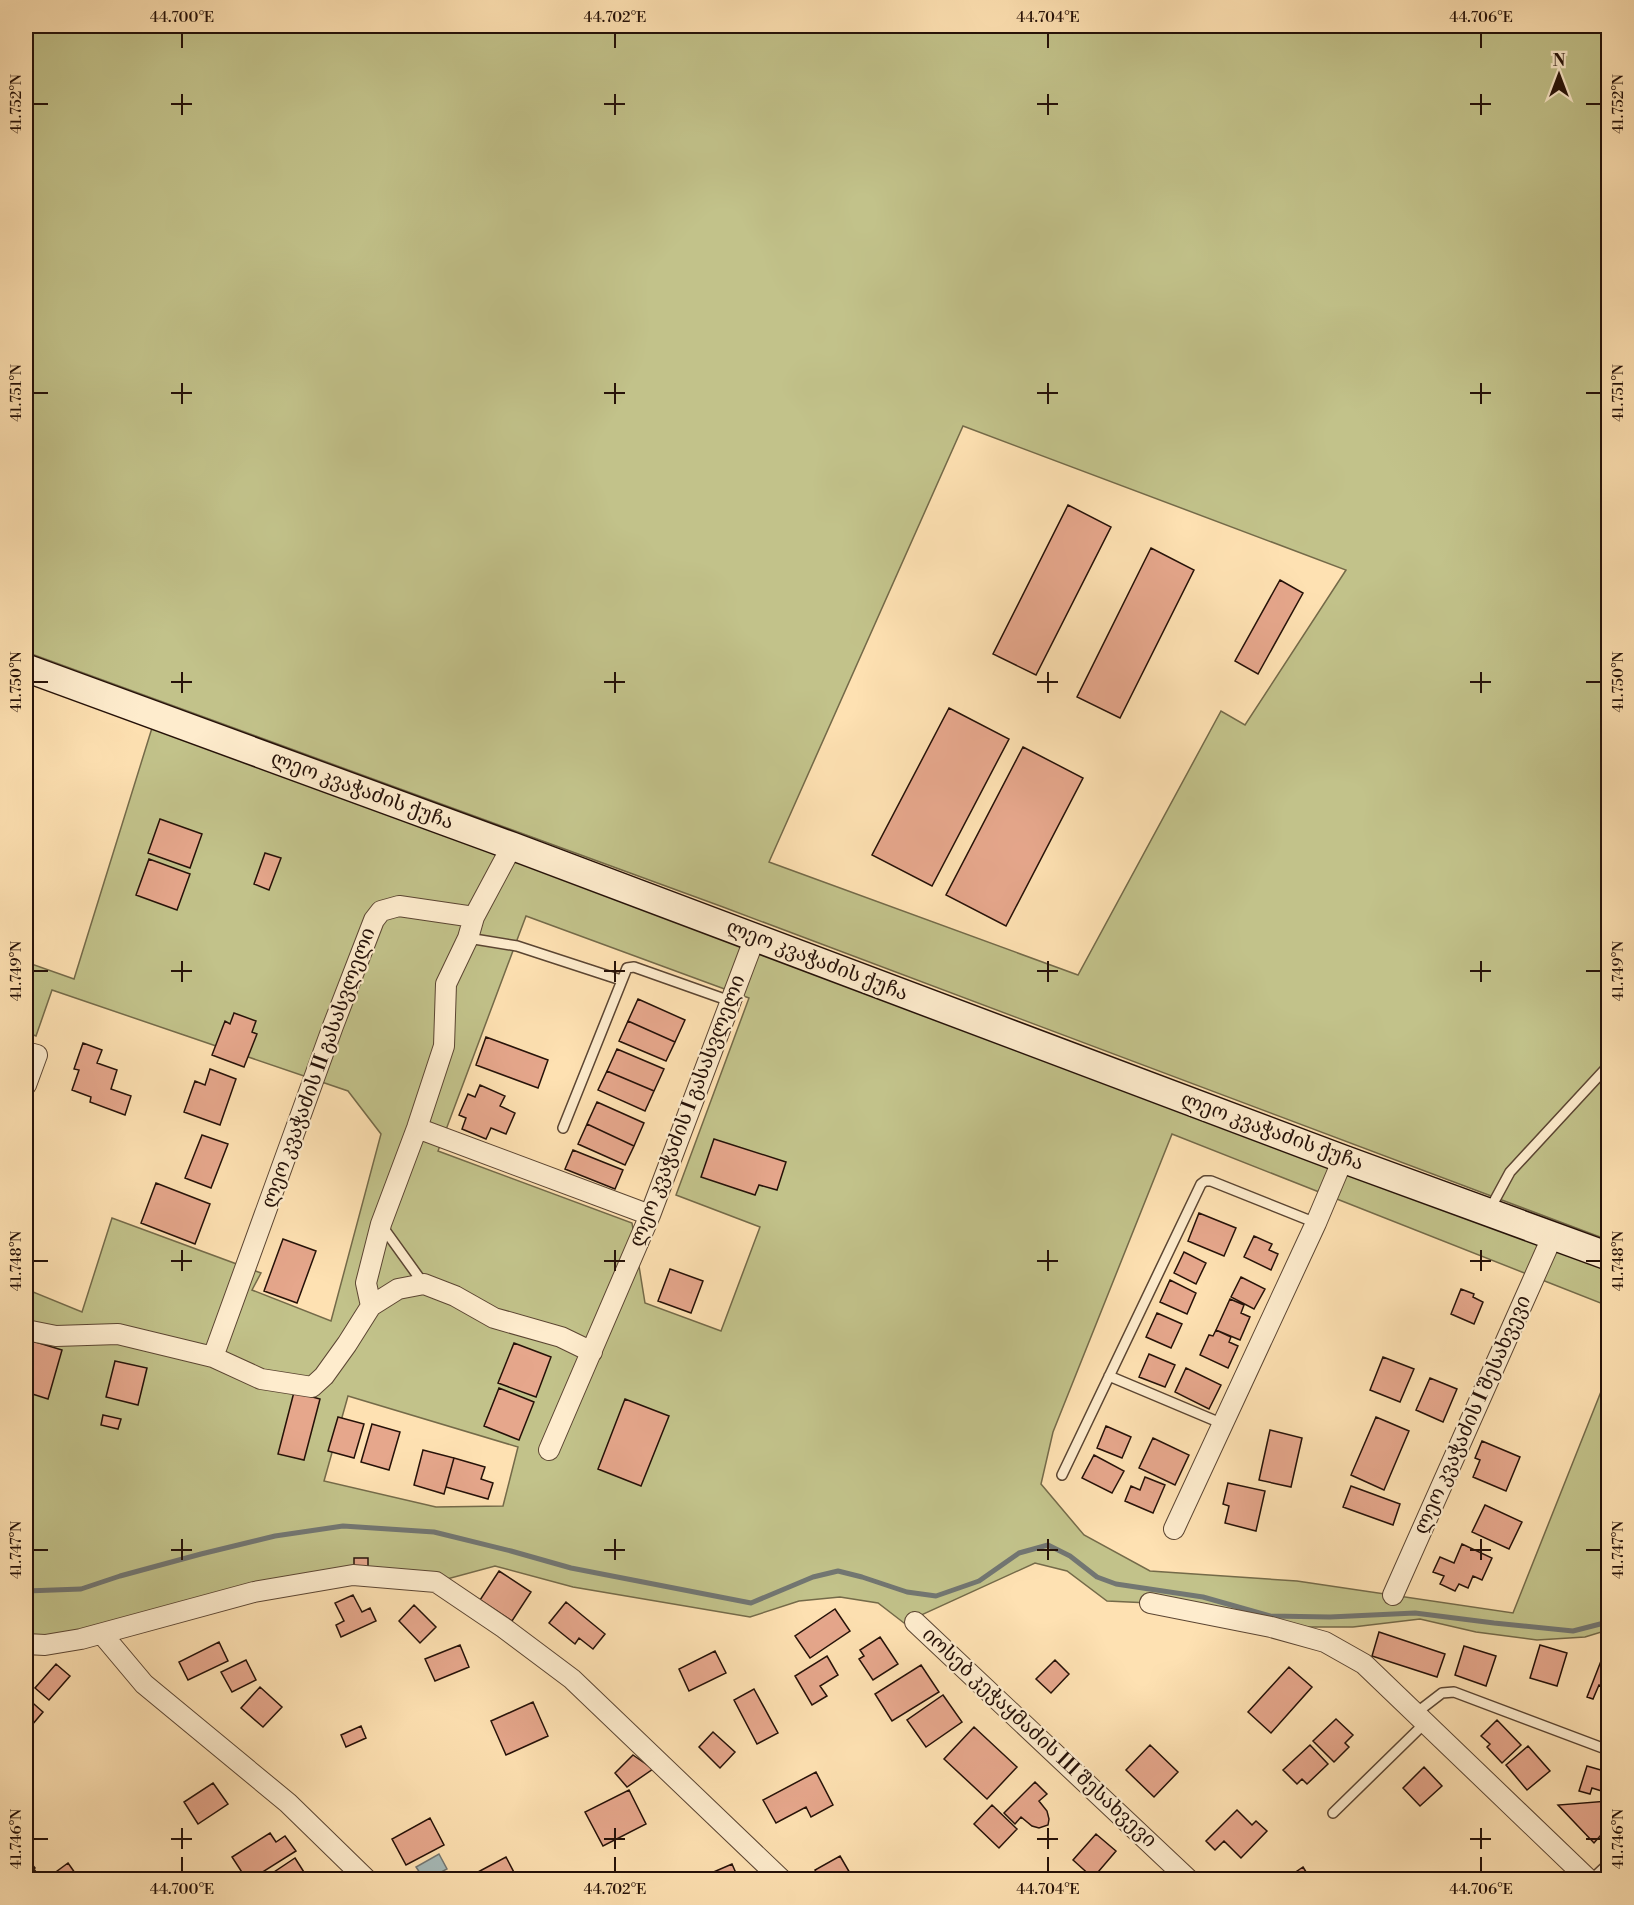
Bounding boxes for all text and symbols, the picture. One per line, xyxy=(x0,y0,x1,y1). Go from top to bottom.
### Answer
text: 44.700°E xyxy=(150,8,214,27)
text: 44.702°E xyxy=(584,8,646,27)
text: 44.704°E xyxy=(1016,8,1080,27)
text: 44.706°E xyxy=(1449,8,1513,27)
north arrow xyxy=(1529,45,1589,105)
text: N xyxy=(1553,51,1566,71)
text: 41.752°N xyxy=(7,74,26,134)
text: 41.752°N xyxy=(1609,74,1628,134)
text: 41.751°N xyxy=(7,364,26,422)
text: 41.751°N xyxy=(1609,364,1628,422)
text: 41.750°N xyxy=(7,651,26,713)
text: 41.750°N xyxy=(1609,651,1628,713)
street label: ლეო კვაჭაძის ქუჩა xyxy=(267,746,457,836)
street label: ლეო კვაჭაძის ქუჩა xyxy=(723,915,911,1007)
street label: ლეო კვაჭაძის II გასასვლელი xyxy=(257,924,381,1212)
text: 41.749°N xyxy=(7,941,26,1001)
text: 41.749°N xyxy=(1609,941,1628,1001)
street label: ლეო კვაჭაძის I გასასვლელი xyxy=(625,972,751,1250)
street label: ლეო კვაჭაძის ქუჩა xyxy=(1177,1087,1367,1177)
text: 41.748°N xyxy=(7,1231,26,1291)
text: 41.748°N xyxy=(1609,1231,1628,1291)
street label: ლეო კვაჭაძის I შესახვევი xyxy=(1409,1292,1537,1538)
text: 41.747°N xyxy=(7,1521,26,1579)
text: 41.747°N xyxy=(1609,1521,1628,1579)
street label: იოსებ კეჭაყმაძის III შესახვევი xyxy=(917,1623,1161,1853)
text: 41.746°N xyxy=(7,1809,26,1869)
text: 41.746°N xyxy=(1609,1809,1628,1869)
text: 44.700°E xyxy=(150,1880,214,1899)
text: 44.702°E xyxy=(584,1880,646,1899)
text: 44.704°E xyxy=(1016,1880,1080,1899)
text: 44.706°E xyxy=(1449,1880,1513,1899)

